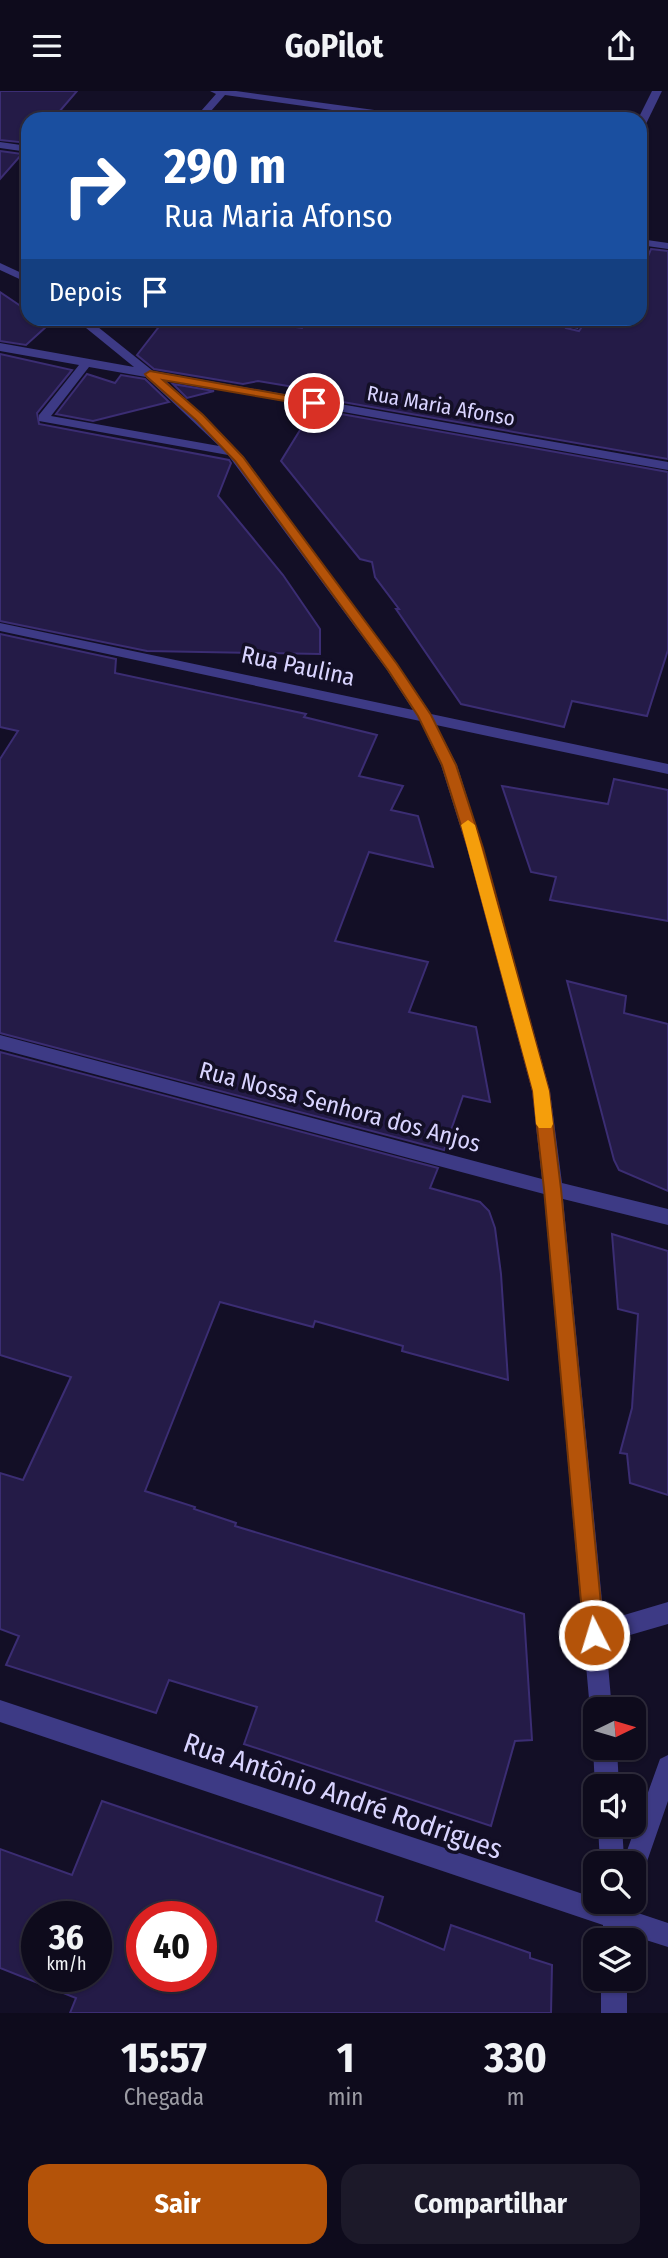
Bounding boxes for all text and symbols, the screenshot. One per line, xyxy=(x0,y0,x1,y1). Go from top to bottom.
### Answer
icon: menu xyxy=(28,27,66,65)
text: GoPilot xyxy=(285,27,383,65)
icon: share xyxy=(602,27,640,65)
text: 290 m xyxy=(164,137,286,196)
icon: right xyxy=(49,140,140,231)
text: Rua Maria Afonso xyxy=(164,197,393,235)
icon: arrive xyxy=(136,273,174,311)
text: Depois xyxy=(49,277,122,308)
pin xyxy=(284,373,344,433)
street label: Rua Maria Afonso xyxy=(365,380,517,432)
icon: arrive xyxy=(295,384,333,422)
street label: Rua Paulina xyxy=(239,640,357,692)
street label: Rua Nossa Senhora dos Anjos xyxy=(196,1056,484,1158)
position arrow xyxy=(557,1598,631,1672)
north arrow xyxy=(583,1697,646,1761)
map controls xyxy=(583,1697,646,1991)
street label: Rua Antônio André Rodrigues xyxy=(179,1726,507,1866)
button: sound xyxy=(583,1774,646,1837)
button: search xyxy=(583,1851,646,1914)
speed limit sign: 40 xyxy=(126,1901,217,1992)
text: 36 xyxy=(49,1916,84,1958)
button: layers xyxy=(583,1928,646,1991)
text: km/h xyxy=(46,1953,87,1975)
text: 15:57 xyxy=(121,2033,207,2083)
text: 1 xyxy=(337,2033,354,2083)
text: 330 xyxy=(484,2033,547,2083)
text: Chegada xyxy=(124,2083,204,2111)
text: min xyxy=(328,2083,363,2111)
text: m xyxy=(507,2083,525,2111)
button: Sair xyxy=(28,2164,327,2244)
button: Compartilhar xyxy=(341,2164,640,2244)

